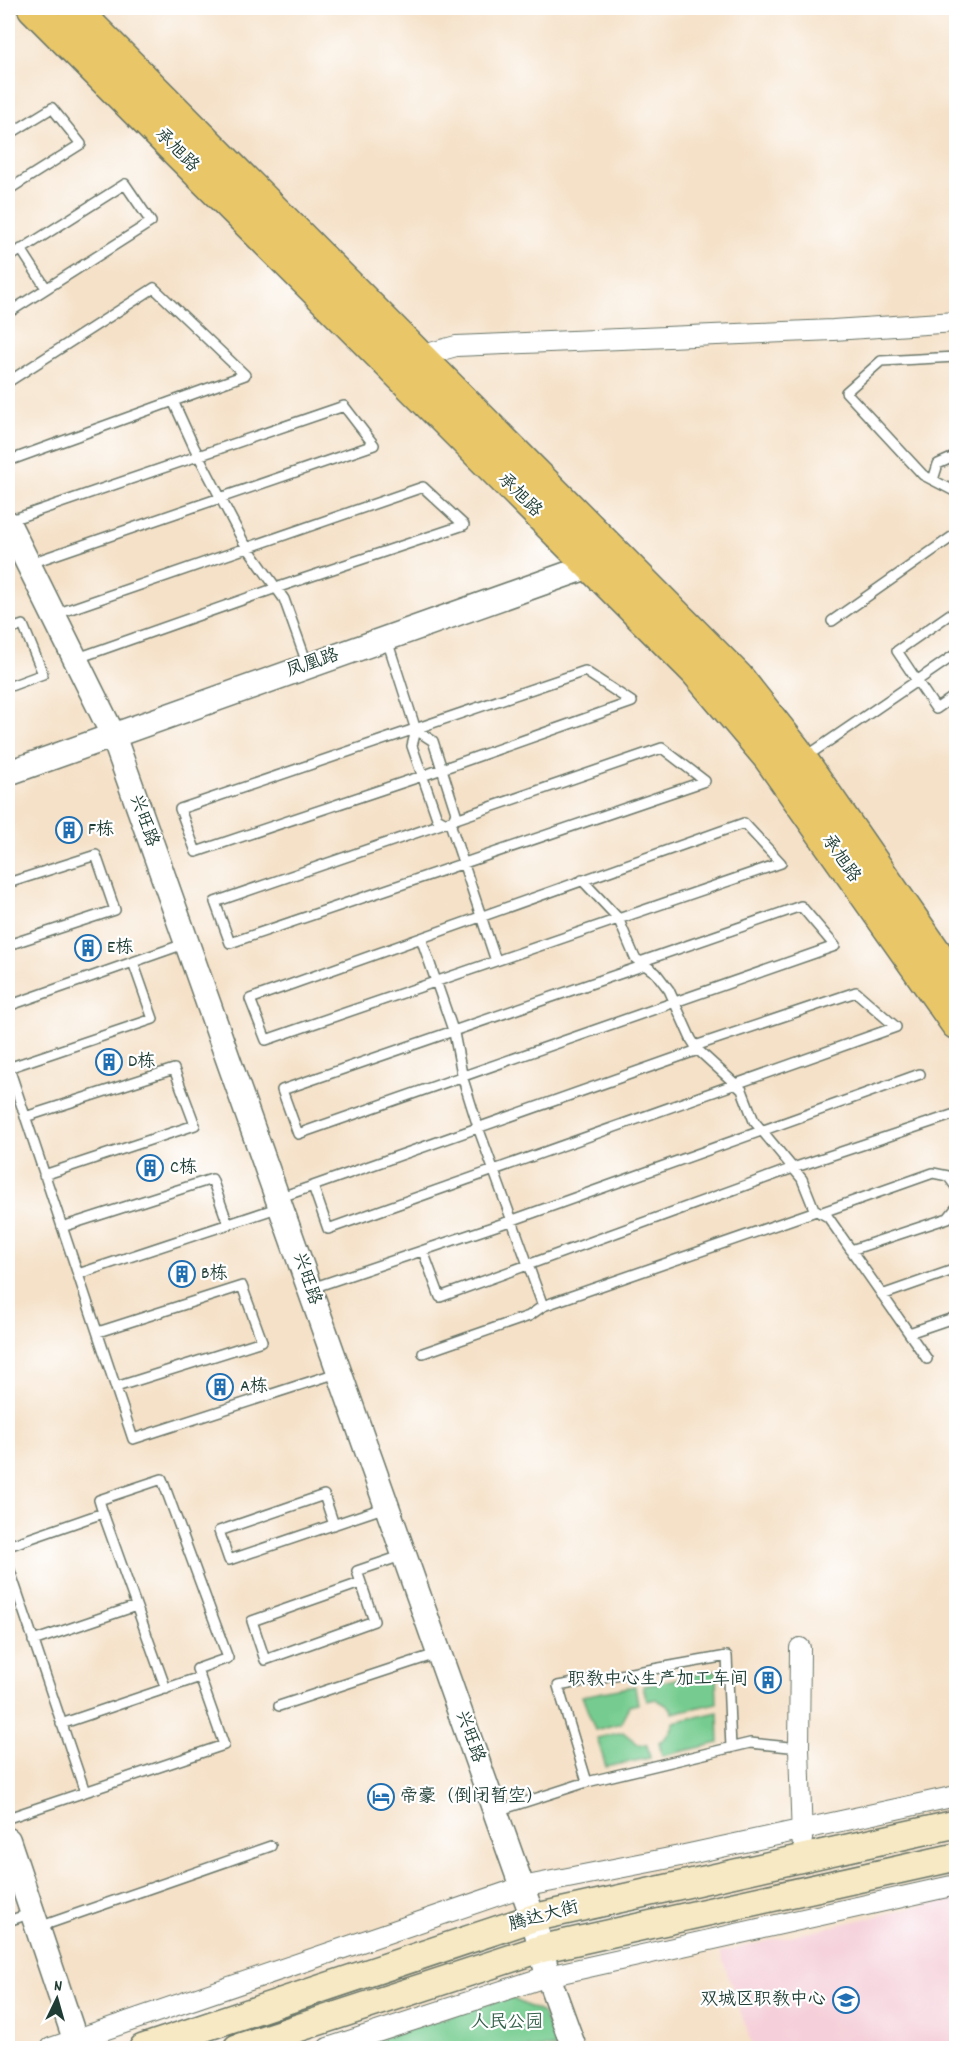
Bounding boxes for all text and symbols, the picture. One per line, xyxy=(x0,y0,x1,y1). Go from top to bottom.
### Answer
street label: 承旭路 xyxy=(148,123,204,179)
street label: 承旭路 xyxy=(491,468,547,524)
street label: 凤凰路 xyxy=(283,643,343,685)
street label: 兴旺路 xyxy=(122,791,164,851)
building icon: F栋 xyxy=(54,815,84,845)
place label: F栋 xyxy=(88,818,114,843)
street label: 承旭路 xyxy=(814,830,866,888)
building icon: E栋 xyxy=(73,933,103,963)
place label: E栋 xyxy=(107,936,133,961)
building icon: D栋 xyxy=(94,1047,124,1077)
place label: D栋 xyxy=(128,1050,155,1075)
building icon: C栋 xyxy=(135,1153,165,1183)
place label: C栋 xyxy=(170,1156,197,1181)
street label: 兴旺路 xyxy=(285,1249,327,1309)
building icon: B栋 xyxy=(167,1259,197,1289)
place label: B栋 xyxy=(201,1262,228,1287)
building icon: A栋 xyxy=(205,1372,235,1402)
place label: A栋 xyxy=(240,1375,268,1400)
building icon: 职教中心生产加工车间 xyxy=(753,1665,783,1695)
place label: 职教中心生产加工车间 xyxy=(568,1668,748,1693)
street label: 兴旺路 xyxy=(448,1707,490,1767)
hotel icon: 帝豪（倒闭暂空） xyxy=(366,1782,396,1812)
place label: 帝豪（倒闭暂空） xyxy=(400,1785,544,1810)
street label: 腾达大街 xyxy=(506,1896,582,1938)
north arrow xyxy=(27,1969,87,2029)
text: N xyxy=(53,1975,63,1998)
school or university icon: 双城区职教中心 xyxy=(831,1985,861,2015)
place label: 双城区职教中心 xyxy=(700,1988,826,2013)
park label: 人民公园 xyxy=(471,2011,543,2036)

